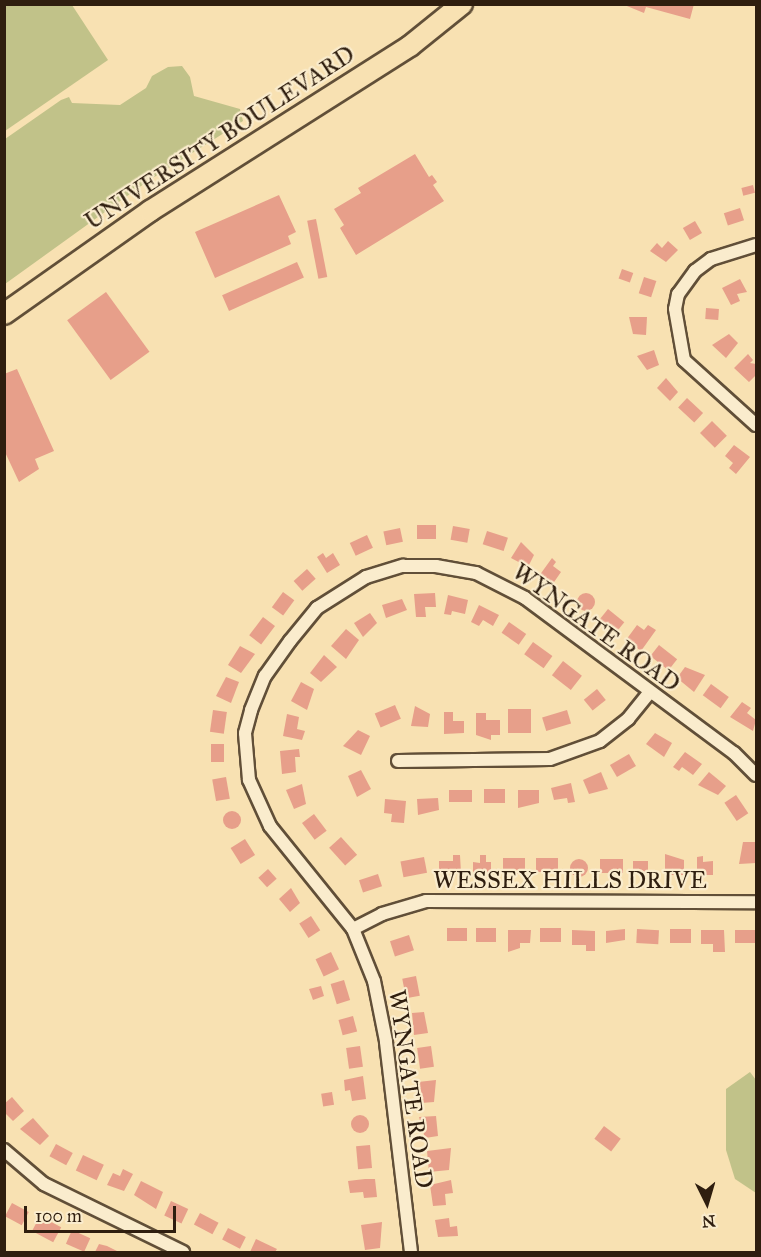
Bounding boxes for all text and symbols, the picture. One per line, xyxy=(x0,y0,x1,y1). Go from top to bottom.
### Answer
street label: UNIVERSITY BOULEVARD xyxy=(80,40,360,236)
street label: WYNGATE ROAD xyxy=(507,557,685,699)
street label: WESSEX HILLS DRIVE xyxy=(433,867,707,895)
street label: WYNGATE ROAD xyxy=(382,988,438,1190)
north arrow xyxy=(677,1173,737,1233)
scale bar xyxy=(27,1194,178,1232)
text: 100 m xyxy=(35,1205,82,1227)
text: N xyxy=(701,1211,716,1231)

